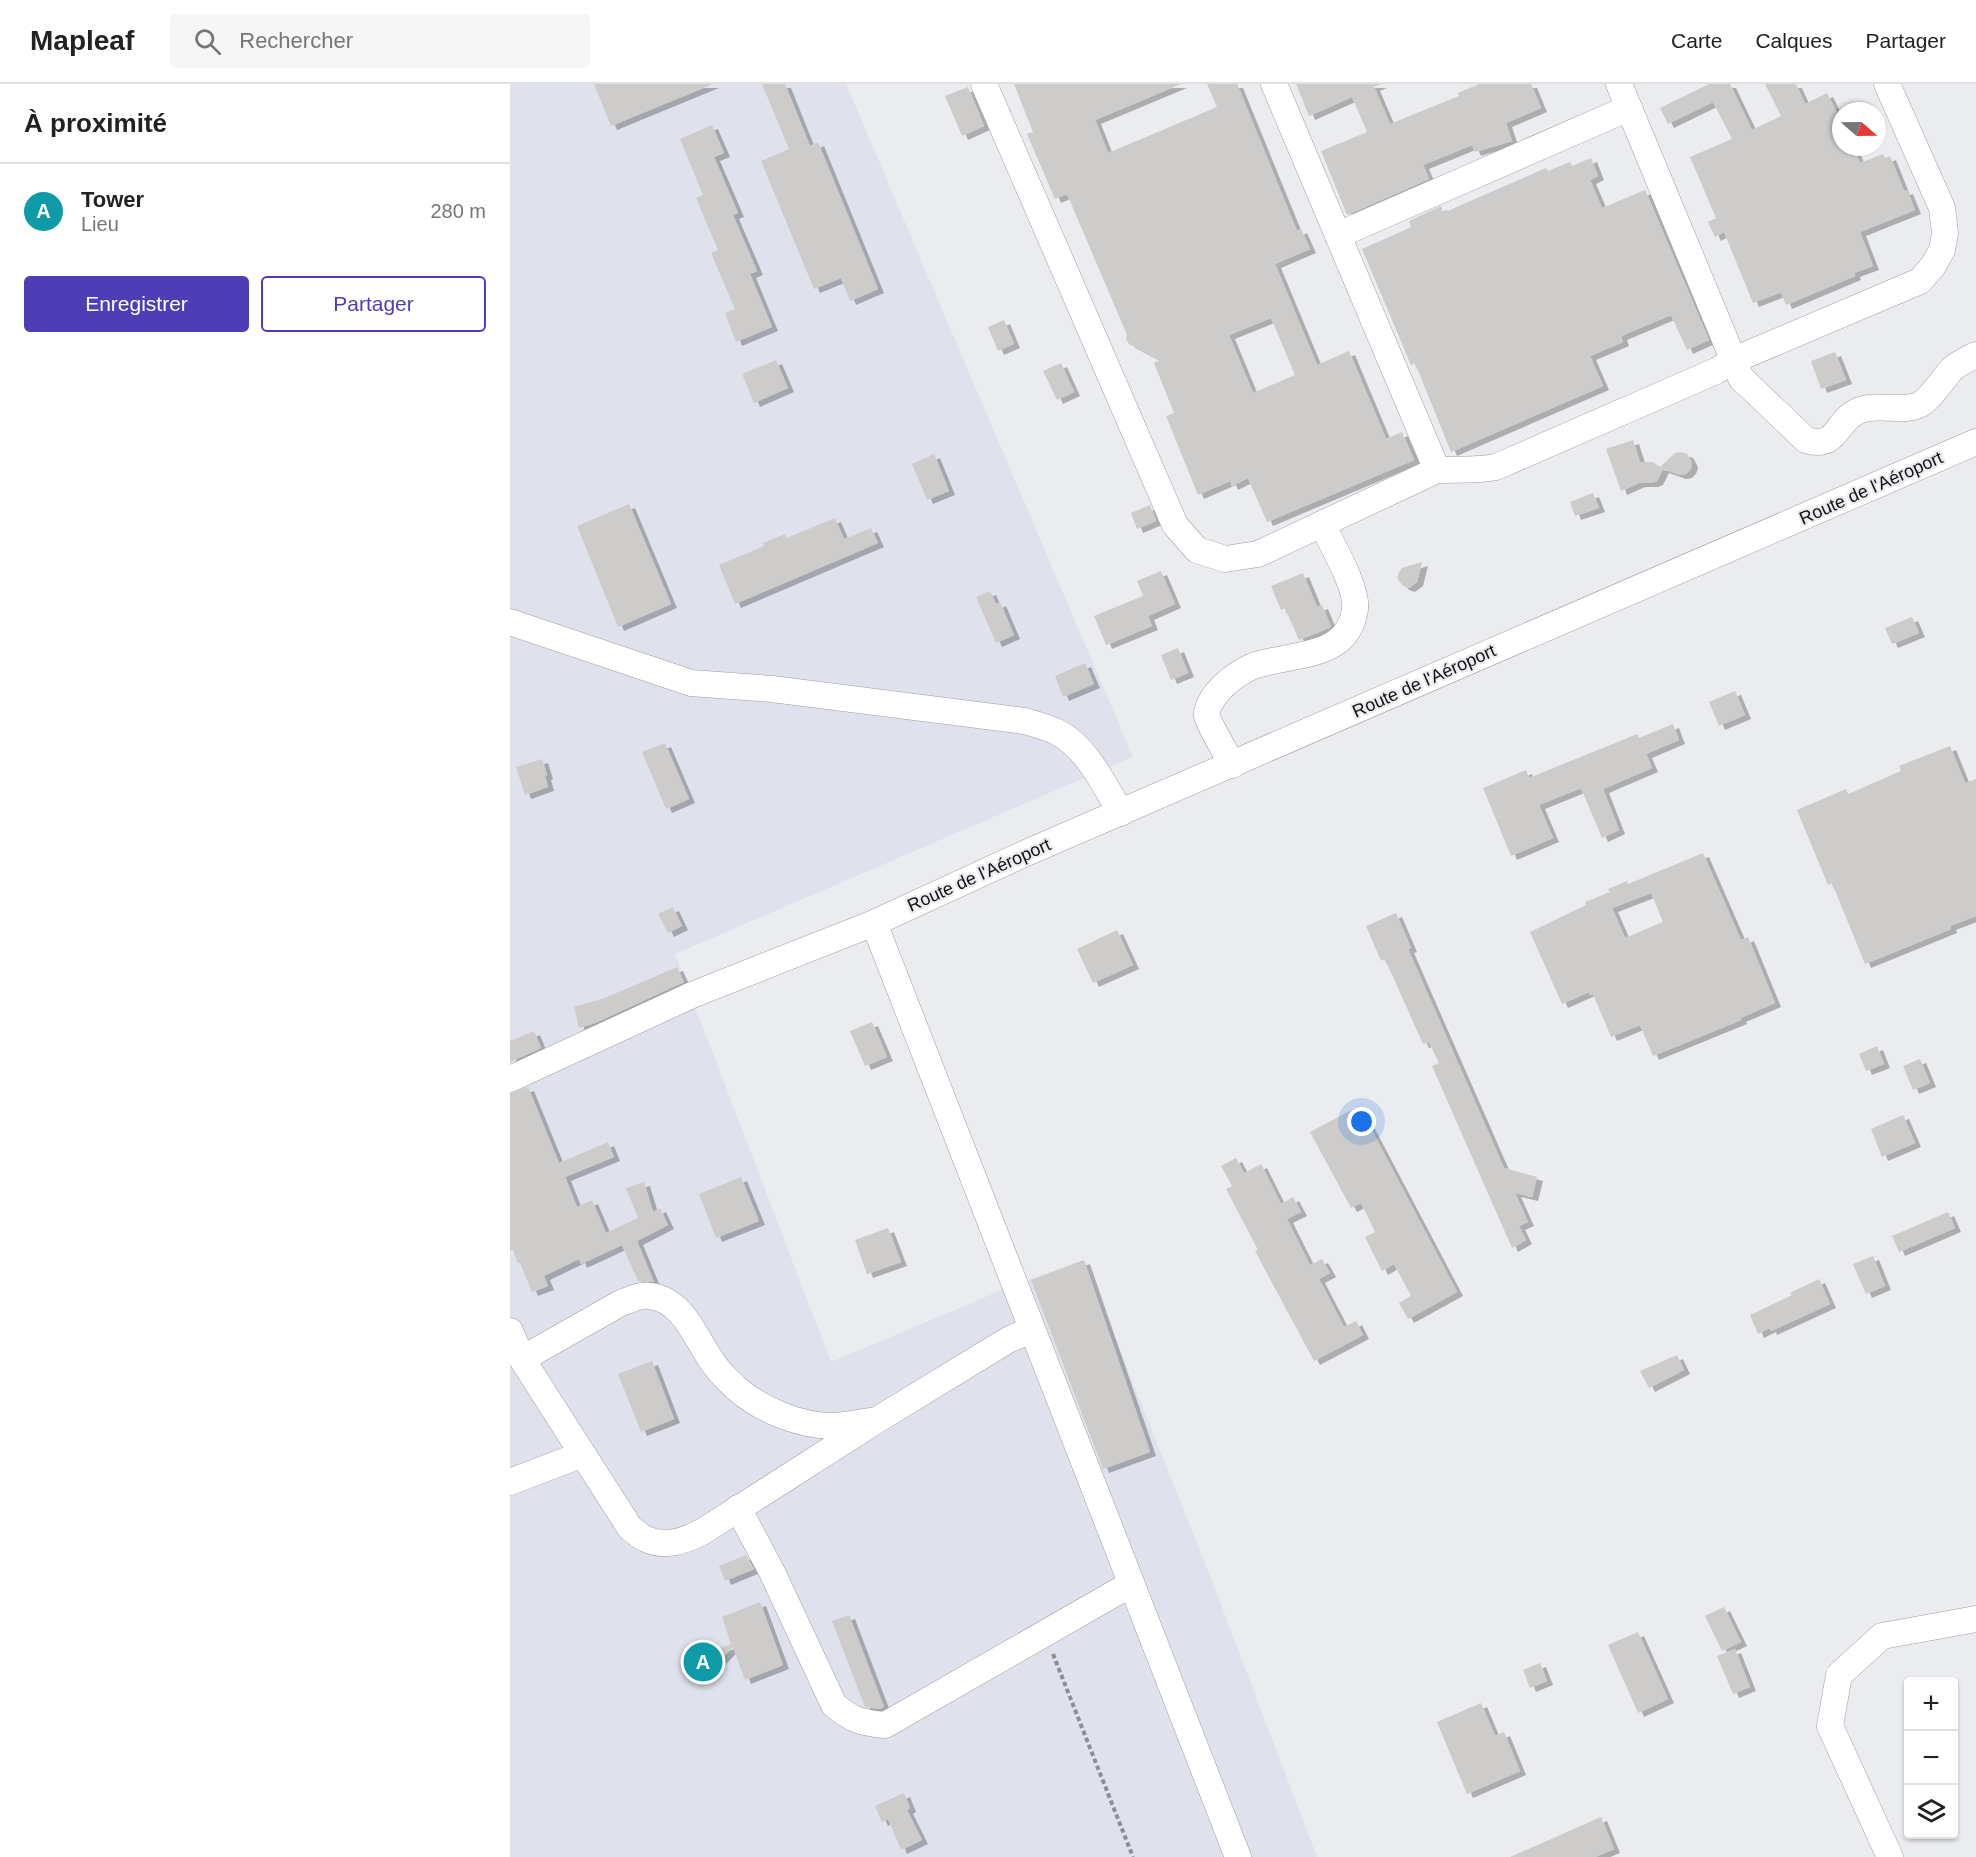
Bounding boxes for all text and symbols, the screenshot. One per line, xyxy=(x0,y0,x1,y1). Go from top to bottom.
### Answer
search box xyxy=(170,14,590,68)
text: Mapleaf xyxy=(30,25,134,56)
icon: search xyxy=(191,25,224,58)
text: Rechercher xyxy=(239,28,353,53)
text: Carte xyxy=(1671,29,1722,52)
text: Calques xyxy=(1755,29,1832,52)
text: Partager xyxy=(1865,29,1946,52)
north arrow xyxy=(1832,102,1886,156)
text: À proximité xyxy=(24,108,167,138)
text: Tower xyxy=(81,187,144,212)
text: A xyxy=(36,200,51,222)
text: 280 m xyxy=(430,200,486,222)
text: Lieu xyxy=(81,213,119,235)
button: Enregistrer xyxy=(24,276,249,332)
button: Partager xyxy=(261,276,486,332)
street label: Route de l'Aéroport xyxy=(1796,447,1946,529)
street label: Route de l'Aéroport xyxy=(1349,640,1499,722)
street label: Route de l'Aéroport xyxy=(904,834,1054,916)
your location xyxy=(1347,1107,1376,1136)
pin: A xyxy=(684,1640,722,1684)
map controls xyxy=(1904,1677,1958,1839)
button: + xyxy=(1904,1677,1958,1731)
button: − xyxy=(1904,1731,1958,1785)
button: layers xyxy=(1904,1785,1958,1839)

